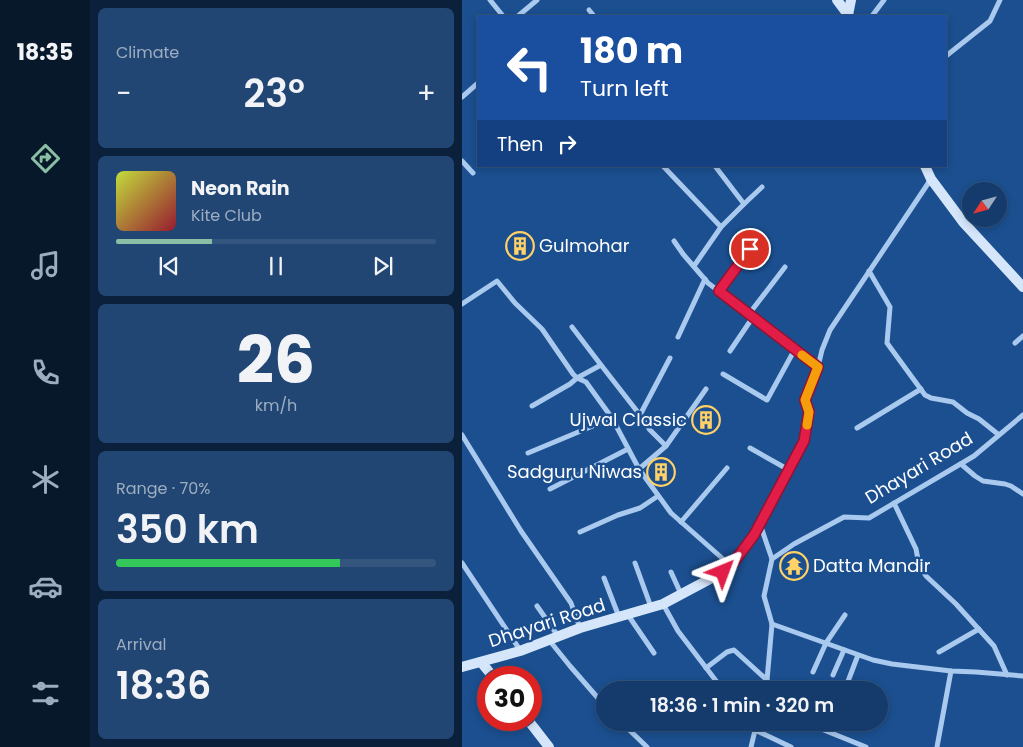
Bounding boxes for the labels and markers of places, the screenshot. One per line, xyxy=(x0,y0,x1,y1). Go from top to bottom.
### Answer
pin xyxy=(729,228,771,270)
building icon: Gulmohar xyxy=(505,231,535,261)
place label: Gulmohar xyxy=(539,233,630,258)
building icon: Ujwal Classic xyxy=(691,405,721,435)
place label: Ujwal Classic xyxy=(570,407,687,432)
building icon: Sadguru Niwas xyxy=(646,457,676,487)
place label: Sadguru Niwas xyxy=(507,459,642,484)
temple icon: Datta Mandir xyxy=(779,551,809,581)
place label: Datta Mandir xyxy=(813,553,931,578)

